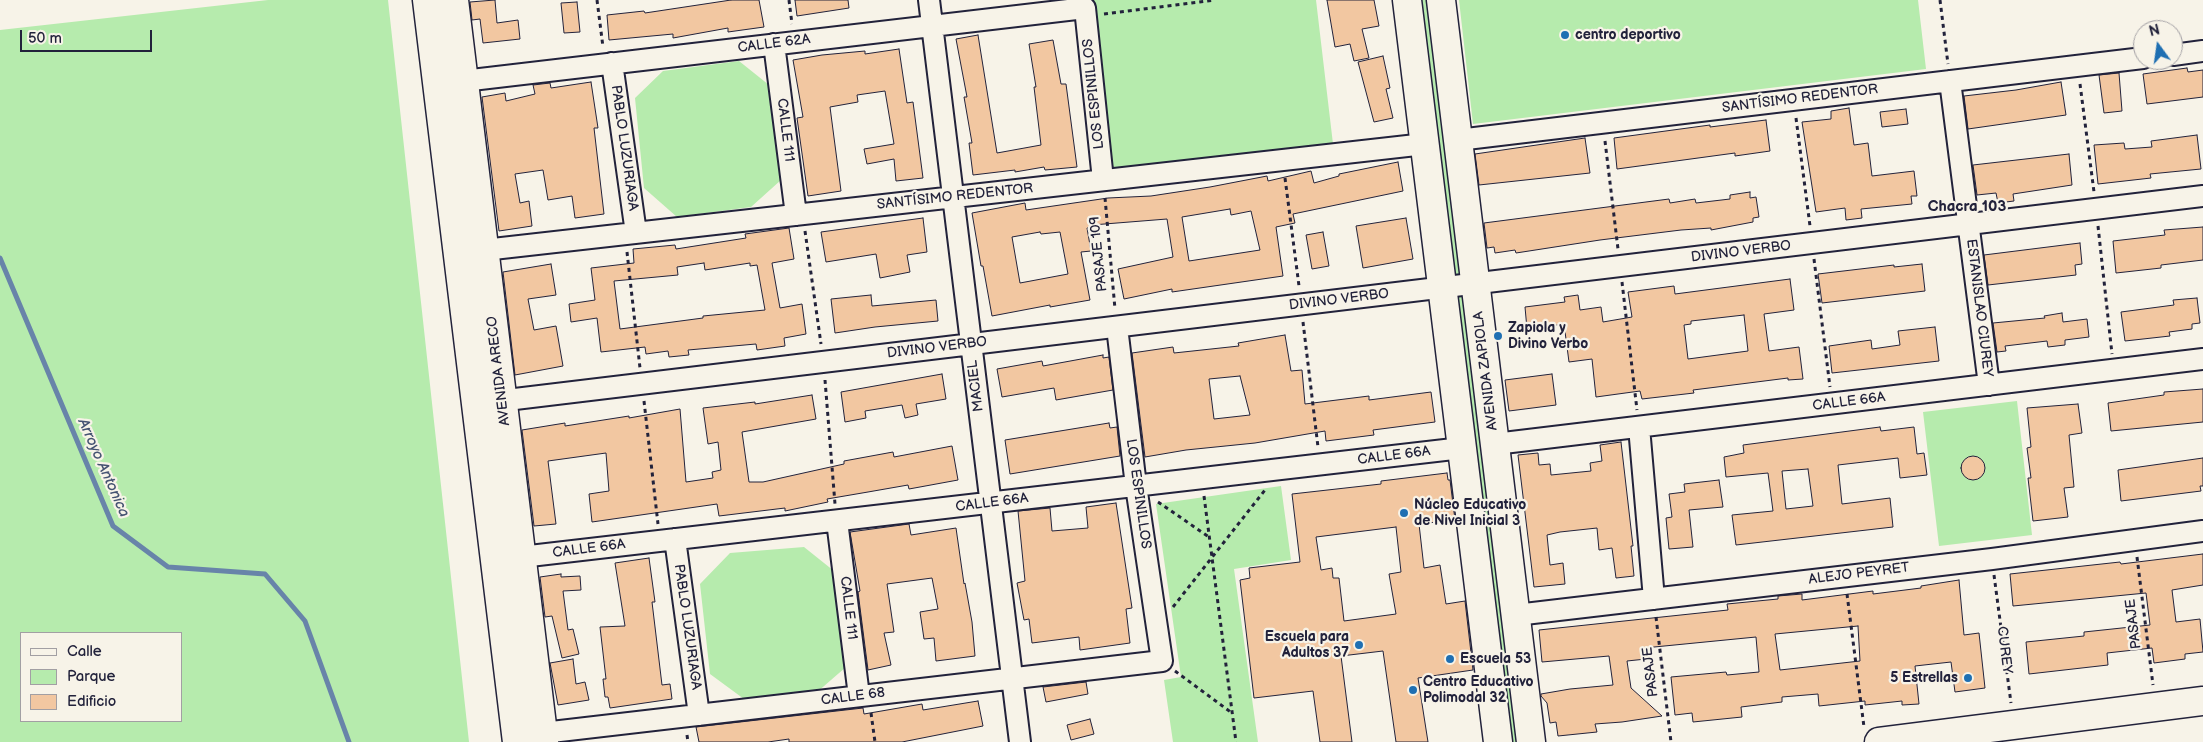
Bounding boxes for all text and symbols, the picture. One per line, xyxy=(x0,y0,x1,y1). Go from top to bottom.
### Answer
scale bar xyxy=(22,20,155,52)
north arrow xyxy=(2133,20,2183,70)
text: N xyxy=(2147,21,2162,40)
place label: centro deportivo xyxy=(1575,27,1681,43)
text: 50 m xyxy=(28,29,62,48)
marker: centro deportivo xyxy=(1559,29,1571,41)
street label: CALLE 62A xyxy=(737,31,811,57)
street label: LOS ESPINILLOS xyxy=(1080,38,1108,150)
street label: SANTÍSIMO REDENTOR xyxy=(1721,81,1879,117)
street label: PABLO LUZURIAGA xyxy=(607,84,641,212)
street label: CALLE 111 xyxy=(773,97,797,163)
street label: SANTÍSIMO REDENTOR xyxy=(876,180,1034,214)
district label: Chacra 103 xyxy=(1928,198,2006,216)
street label: PASAJE 109 xyxy=(1087,215,1111,293)
street label: DIVINO VERBO xyxy=(1690,238,1792,266)
street label: ESTANISLAO CIUREY xyxy=(1962,238,1996,378)
street label: DIVINO VERBO xyxy=(1288,286,1390,314)
street label: AVENIDA ZAPIOLA xyxy=(1470,311,1502,431)
street label: AVENIDA ARECO xyxy=(484,315,514,427)
place label: Zapiola y Divino Verbo xyxy=(1508,320,1588,352)
marker: Zapiola y Divino Verbo xyxy=(1492,330,1504,342)
street label: DIVINO VERBO xyxy=(886,334,988,362)
street label: MACIEL xyxy=(965,359,987,413)
street label: CALLE 66A xyxy=(1812,389,1886,415)
water label: Arroyo Antonica xyxy=(73,416,133,520)
street label: LOS ESPINILLOS xyxy=(1122,438,1154,550)
street label: CALLE 66A xyxy=(1357,443,1431,469)
street label: CALLE 66A xyxy=(955,490,1029,516)
place label: Núcleo Educativo de Nivel Inicial 3 xyxy=(1414,497,1526,530)
marker: Núcleo Educativo de Nivel Inicial 3 xyxy=(1398,507,1410,519)
street label: CALLE 66A xyxy=(552,536,626,562)
street label: ALEJO PEYRET xyxy=(1808,559,1910,589)
street label: PABLO LUZURIAGA xyxy=(670,563,704,691)
street label: CALLE 111 xyxy=(836,575,860,641)
street label: PASAJE xyxy=(2123,598,2145,650)
street label: CUREY xyxy=(1993,625,2015,675)
place label: Escuela para Adultos 37 xyxy=(1265,629,1349,662)
legend xyxy=(20,632,182,722)
marker: Escuela para Adultos 37 xyxy=(1353,639,1365,651)
text: Calle xyxy=(67,642,102,661)
street label: PASAJE xyxy=(1640,646,1662,698)
place label: Escuela 53 xyxy=(1460,651,1531,667)
marker: Escuela 53 xyxy=(1444,653,1456,665)
text: Parque xyxy=(67,667,115,686)
place label: 5 Estrellas xyxy=(1890,670,1958,686)
marker: 5 Estrellas xyxy=(1962,672,1974,684)
place label: Centro Educativo Polimodal 32 xyxy=(1423,674,1534,706)
marker: Centro Educativo Polimodal 32 xyxy=(1407,684,1419,696)
street label: CALLE 68 xyxy=(820,685,886,709)
text: Edificio xyxy=(67,692,116,711)

